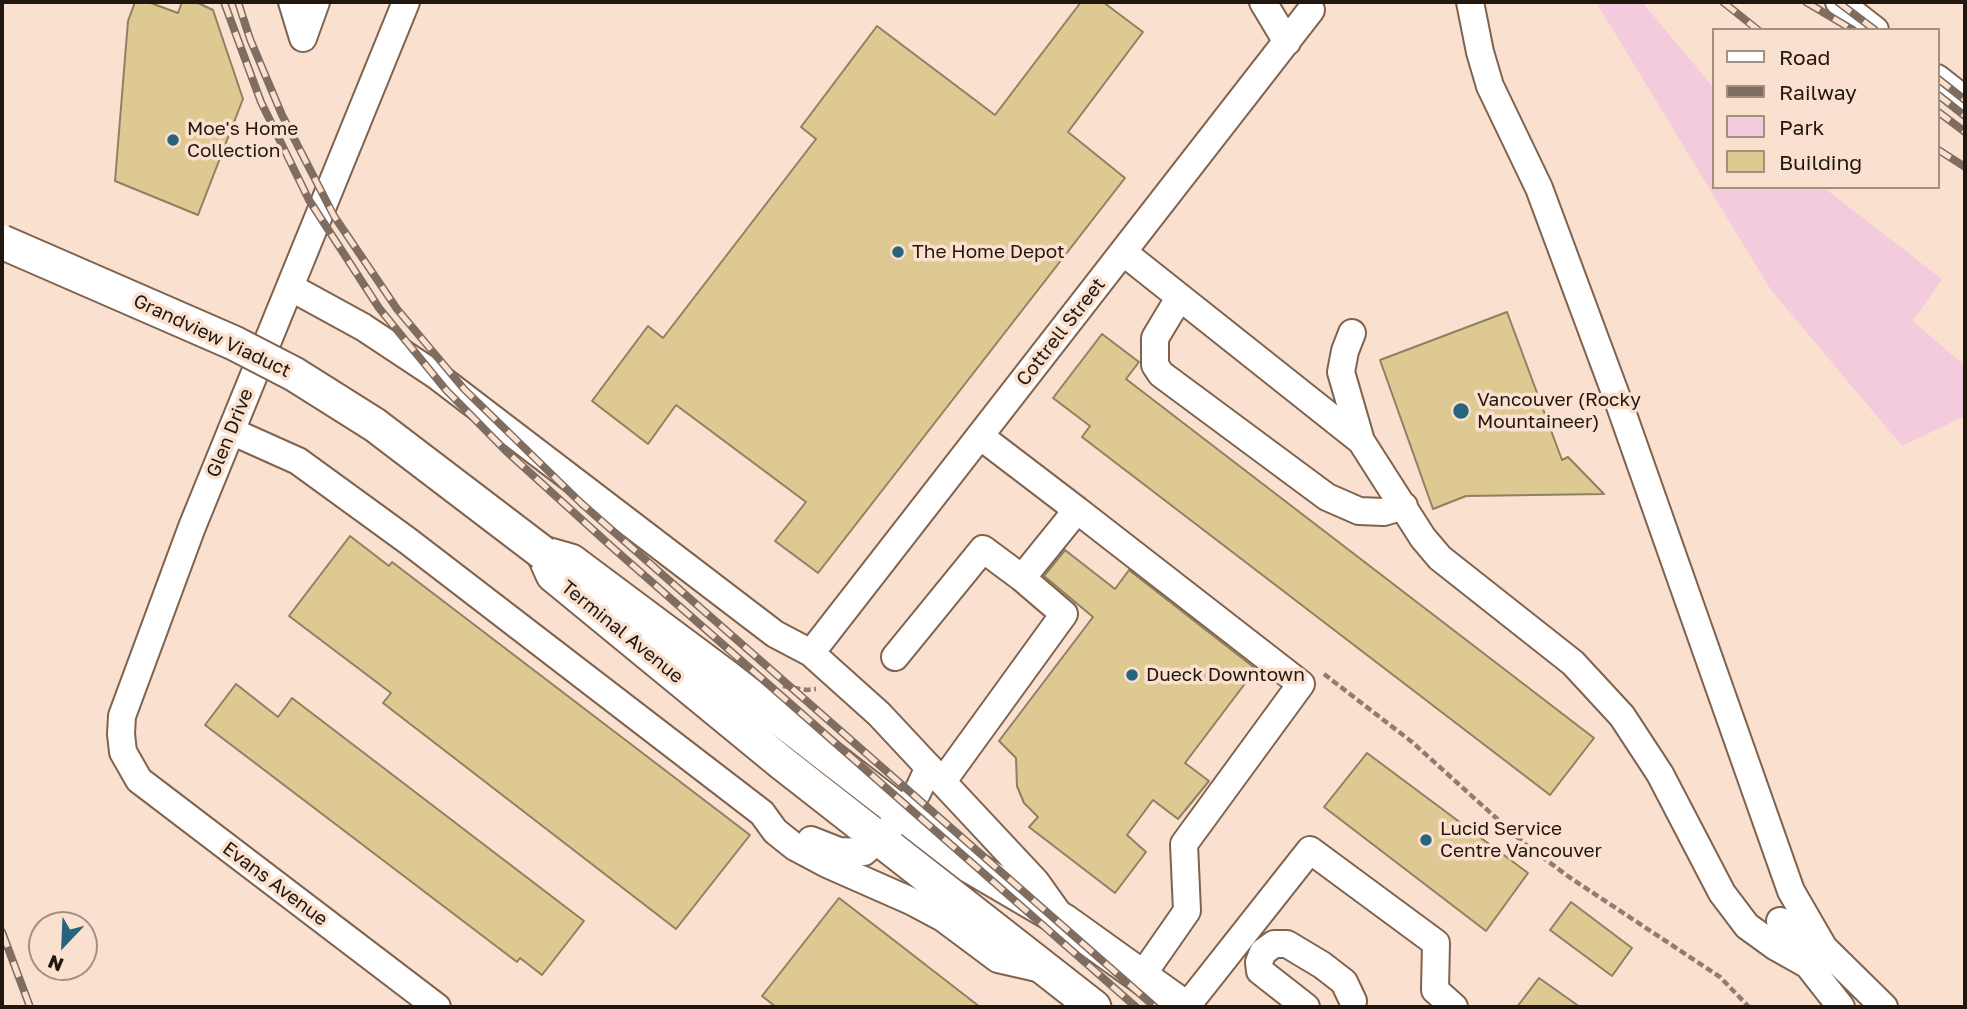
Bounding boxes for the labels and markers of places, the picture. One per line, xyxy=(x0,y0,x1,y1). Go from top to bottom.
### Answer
place label: Moe's Home Collection xyxy=(187,118,298,162)
marker: Moe's Home Collection xyxy=(165,132,181,148)
place label: The Home Depot xyxy=(912,241,1065,263)
marker: The Home Depot xyxy=(890,244,906,260)
place label: Vancouver (Rocky Mountaineer) xyxy=(1477,389,1641,433)
marker: Vancouver (Rocky Mountaineer) xyxy=(1451,401,1471,421)
place label: Dueck Downtown xyxy=(1146,664,1305,686)
marker: Dueck Downtown xyxy=(1124,667,1140,683)
place label: Lucid Service Centre Vancouver xyxy=(1440,818,1602,862)
marker: Lucid Service Centre Vancouver xyxy=(1418,832,1434,848)

